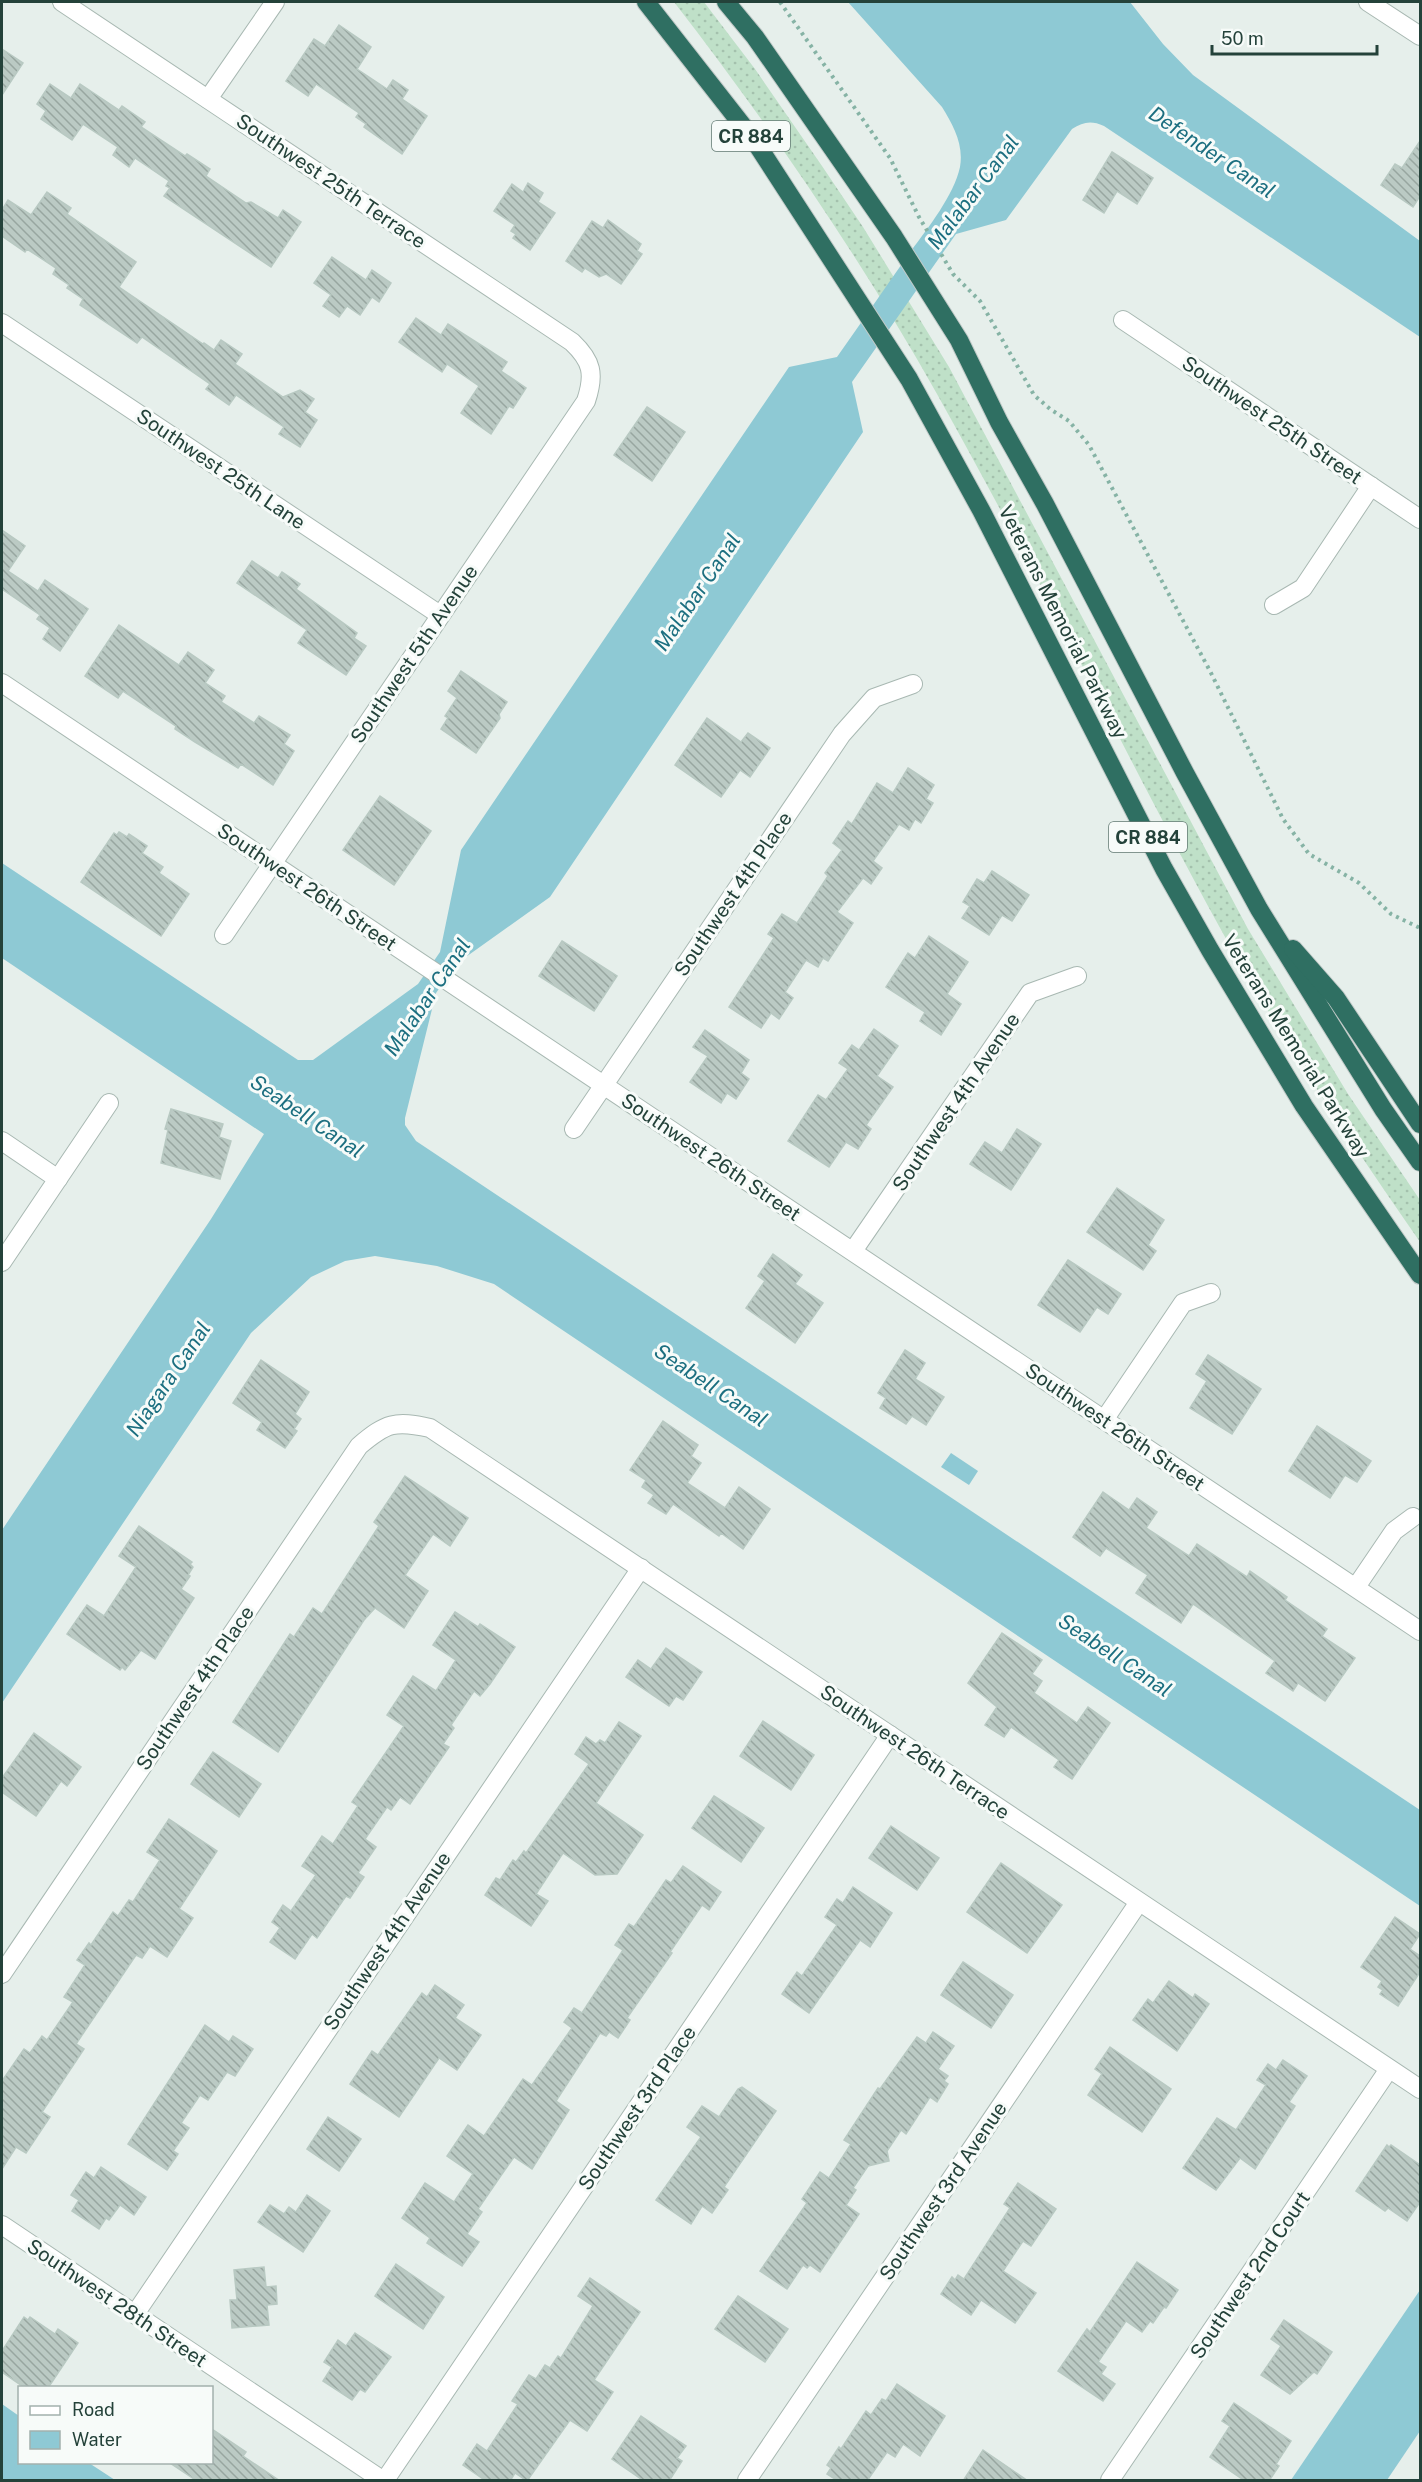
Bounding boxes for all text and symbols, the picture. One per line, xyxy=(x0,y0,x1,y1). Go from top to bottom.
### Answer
scale bar xyxy=(1212,18,1377,56)
text: 50 m xyxy=(1221,28,1264,49)
water label: Defender Canal xyxy=(1144,101,1280,203)
street label: Southwest 25th Terrace xyxy=(232,109,430,253)
road number: CR 884 xyxy=(712,121,790,151)
water label: Malabar Canal xyxy=(922,130,1024,254)
street label: Southwest 25th Street xyxy=(1178,351,1366,489)
street label: Southwest 25th Lane xyxy=(132,404,310,534)
street label: Veterans Memorial Parkway xyxy=(993,501,1133,743)
water label: Malabar Canal xyxy=(648,528,746,656)
street label: Southwest 5th Avenue xyxy=(345,560,483,748)
street label: Southwest 4th Place xyxy=(669,807,797,981)
street label: Southwest 26th Street xyxy=(213,818,401,956)
road number: CR 884 xyxy=(1109,822,1187,852)
street label: Veterans Memorial Parkway xyxy=(1217,930,1375,1162)
water label: Malabar Canal xyxy=(378,933,476,1061)
street label: Southwest 4th Avenue xyxy=(887,1008,1025,1196)
water label: Seabell Canal xyxy=(246,1069,368,1163)
street label: Southwest 26th Street xyxy=(617,1088,805,1226)
water label: Niagara Canal xyxy=(120,1317,216,1441)
water label: Seabell Canal xyxy=(650,1338,772,1432)
street label: Southwest 26th Street xyxy=(1021,1358,1209,1496)
street label: Southwest 4th Place xyxy=(131,1601,259,1775)
water label: Seabell Canal xyxy=(1054,1608,1176,1702)
street label: Southwest 26th Terrace xyxy=(816,1680,1014,1824)
street label: Southwest 4th Avenue xyxy=(318,1847,456,2035)
street label: Southwest 3rd Place xyxy=(573,2021,701,2195)
street label: Southwest 3rd Avenue xyxy=(874,2097,1012,2285)
street label: Southwest 2nd Court xyxy=(1185,2187,1315,2363)
street label: Southwest 28th Street xyxy=(22,2234,212,2372)
legend xyxy=(18,2386,213,2464)
text: Road xyxy=(72,2399,115,2420)
text: Water xyxy=(72,2429,122,2450)

